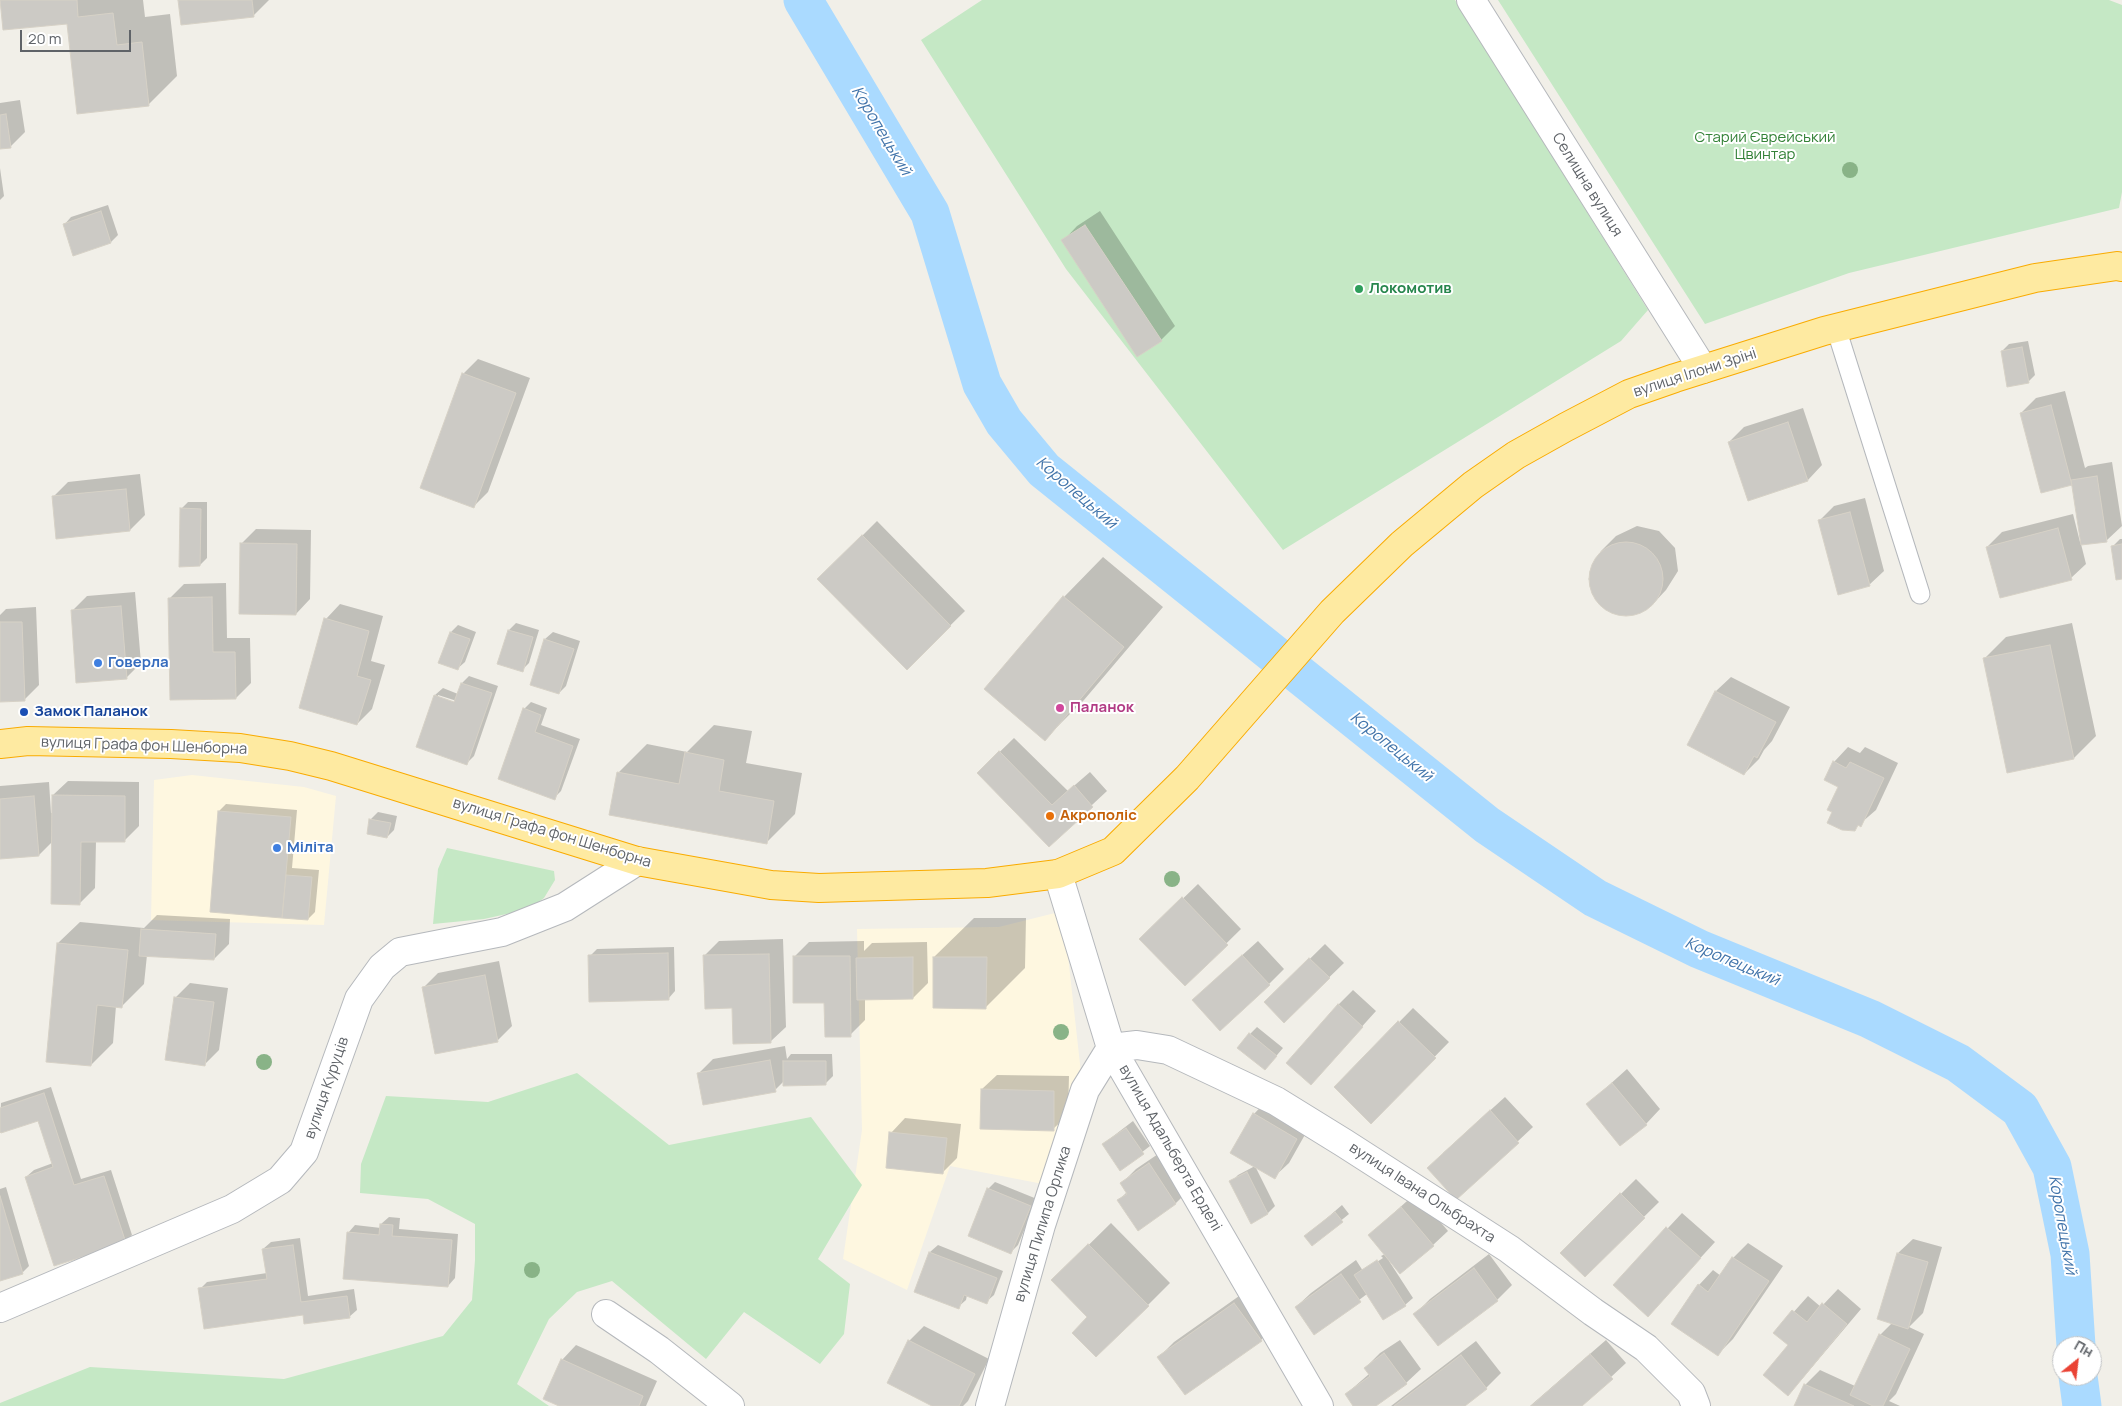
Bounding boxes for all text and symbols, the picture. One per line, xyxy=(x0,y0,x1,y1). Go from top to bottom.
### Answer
scale bar xyxy=(22,20,134,52)
text: 20 m xyxy=(28,28,61,49)
water label: Коропецький xyxy=(847,83,915,179)
park label: Старий Єврейський Цвинтар xyxy=(1694,129,1836,164)
street label: Селищна вулиця xyxy=(1548,130,1626,240)
place label: Локомотив xyxy=(1369,280,1452,298)
marker: Локомотив xyxy=(1353,283,1365,295)
street label: вулиця Ілони Зріні xyxy=(1631,345,1759,401)
water label: Коропецький xyxy=(1032,453,1120,533)
place label: Говерла xyxy=(108,654,169,672)
marker: Говерла xyxy=(92,657,104,669)
place label: Паланок xyxy=(1070,699,1134,717)
marker: Паланок xyxy=(1054,702,1066,714)
place label: Замок Паланок xyxy=(34,703,147,721)
marker: Замок Паланок xyxy=(18,706,30,718)
water label: Коропецький xyxy=(1346,708,1436,786)
street label: вулиця Графа фон Шенборна xyxy=(41,733,247,759)
street label: вулиця Графа фон Шенборна xyxy=(451,794,653,872)
place label: Акрополіс xyxy=(1060,807,1137,825)
marker: Акрополіс xyxy=(1044,810,1056,822)
place label: Міліта xyxy=(287,839,334,857)
marker: Міліта xyxy=(271,842,283,854)
water label: Коропецький xyxy=(1682,934,1782,990)
street label: вулиця Куруців xyxy=(301,1035,353,1141)
street label: вулиця Адальберта Ерделі xyxy=(1115,1062,1225,1234)
street label: вулиця Івана Ольбрахта xyxy=(1346,1139,1498,1247)
street label: вулиця Пилипа Орлика xyxy=(1011,1144,1075,1304)
water label: Коропецький xyxy=(2044,1174,2080,1276)
text: Пн xyxy=(2071,1335,2097,1361)
north arrow xyxy=(2052,1336,2102,1386)

